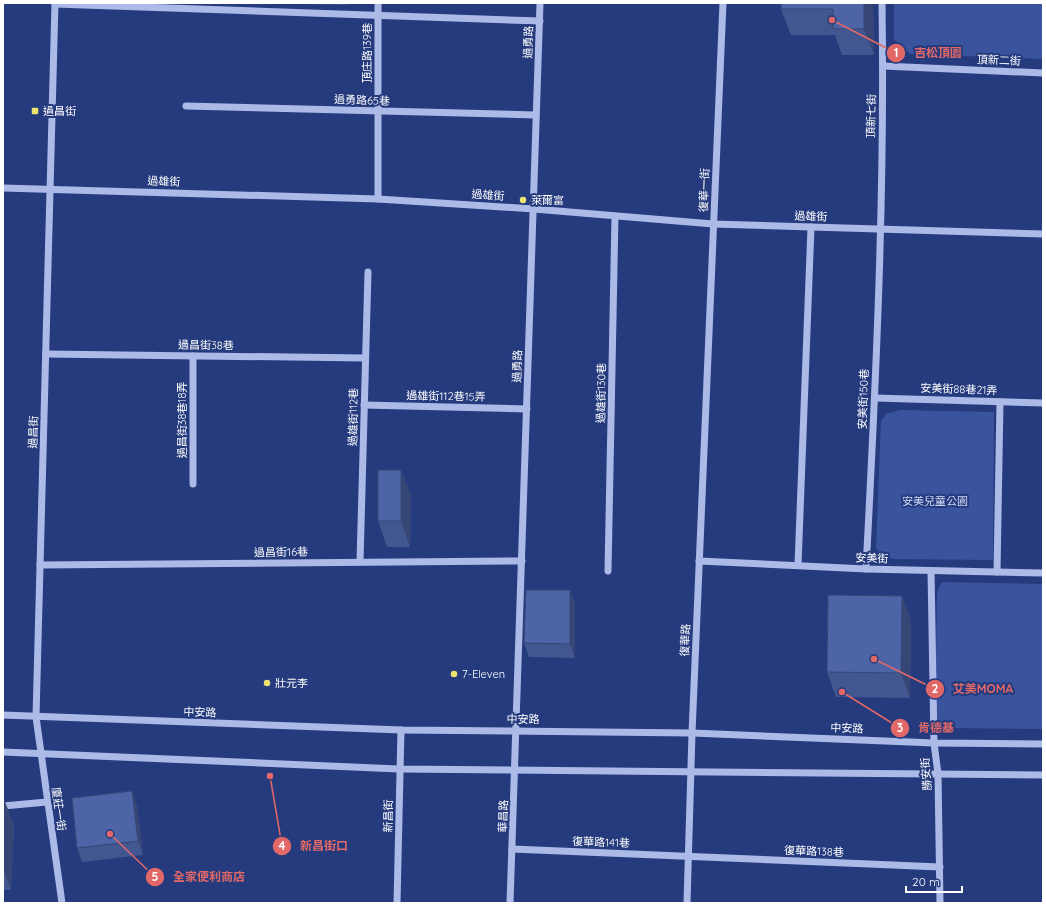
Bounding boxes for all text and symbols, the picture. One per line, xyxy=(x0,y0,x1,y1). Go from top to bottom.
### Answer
street label: 頂庄路139巷 xyxy=(360,23,374,83)
street label: 過勇路 xyxy=(520,25,536,59)
callout: 吉松頂園 xyxy=(886,41,970,65)
text: 1 xyxy=(894,45,898,60)
text: 吉松頂園 xyxy=(914,45,962,60)
street label: 頂新二街 xyxy=(977,52,1021,68)
street label: 過勇路65巷 xyxy=(334,92,390,108)
street label: 頂新七街 xyxy=(864,94,878,138)
place label: 過昌街 xyxy=(43,104,76,118)
marker: 過昌街 xyxy=(30,106,40,116)
street label: 復華一街 xyxy=(696,168,712,212)
street label: 過雄街 xyxy=(147,173,181,189)
street label: 過雄街 xyxy=(471,187,505,203)
place label: 萊爾富 xyxy=(531,193,564,207)
marker: 萊爾富 xyxy=(518,195,528,205)
street label: 過雄街 xyxy=(794,208,828,224)
street label: 過昌街38巷 xyxy=(178,338,234,352)
street label: 過勇路 xyxy=(509,349,525,383)
street label: 過雄街130巷 xyxy=(593,363,609,423)
street label: 安美街150巷 xyxy=(855,368,871,430)
street label: 安美街88巷21弄 xyxy=(920,381,998,397)
street label: 過昌街38巷18弄 xyxy=(175,382,189,458)
street label: 過雄街112巷 xyxy=(345,388,361,446)
street label: 過雄街112巷15弄 xyxy=(406,388,486,404)
street label: 過昌街 xyxy=(25,415,41,449)
park label: 安美兒童公園 xyxy=(902,494,968,508)
street label: 過昌街16巷 xyxy=(254,545,308,559)
street label: 安美街 xyxy=(855,550,889,566)
street label: 復華路 xyxy=(677,623,693,657)
place label: 7-Eleven xyxy=(462,667,505,681)
marker: 7-Eleven xyxy=(449,669,459,679)
place label: 壯元李 xyxy=(275,676,308,690)
callout: 艾美MOMA xyxy=(925,677,1021,701)
marker: 壯元李 xyxy=(262,678,272,688)
text: 2 xyxy=(932,681,939,696)
text: 艾美MOMA xyxy=(953,681,1014,696)
street label: 中安路 xyxy=(183,704,217,720)
street label: 中安路 xyxy=(506,712,540,726)
callout: 肯德基 xyxy=(890,716,962,740)
street label: 中安路 xyxy=(830,720,864,736)
text: 3 xyxy=(897,720,903,735)
text: 肯德基 xyxy=(918,720,954,735)
street label: 勝安街 xyxy=(918,757,934,791)
street label: 廈莊一街 xyxy=(49,786,69,832)
street label: 新昌街 xyxy=(381,799,395,833)
street label: 華昌路 xyxy=(495,799,511,833)
callout: 新昌街口 xyxy=(272,834,356,858)
street label: 復華路141巷 xyxy=(572,834,630,850)
text: 4 xyxy=(278,838,286,853)
text: 新昌街口 xyxy=(300,838,348,853)
street label: 復華路138巷 xyxy=(784,843,844,859)
callout: 全家便利商店 xyxy=(145,865,253,889)
scale bar xyxy=(906,868,962,894)
text: 5 xyxy=(152,869,159,884)
text: 全家便利商店 xyxy=(173,869,245,884)
text: 20 m xyxy=(912,874,940,889)

